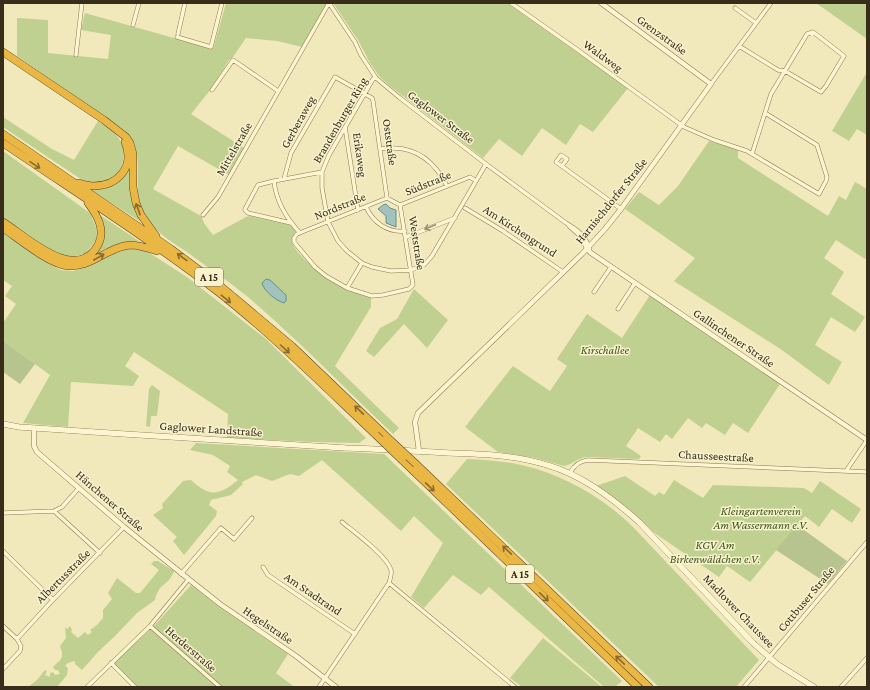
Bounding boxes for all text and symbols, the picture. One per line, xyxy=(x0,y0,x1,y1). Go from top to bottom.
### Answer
street label: Grenzstraße xyxy=(634,12,690,58)
street label: Waldweg xyxy=(581,37,626,75)
street label: Brandenburger Ring xyxy=(310,74,370,165)
street label: Gaglower Straße xyxy=(405,87,477,147)
street label: Gerberaweg xyxy=(278,93,318,151)
street label: Oststraße xyxy=(380,118,400,166)
street label: Mittelstraße xyxy=(213,120,255,178)
street label: Erikaweg xyxy=(350,132,370,178)
street label: Harnischdorfer Straße xyxy=(572,155,650,247)
one-way arrow xyxy=(29,161,40,169)
street label: Südstraße xyxy=(403,167,453,199)
street label: Nordstraße xyxy=(312,189,368,223)
street label: Am Kirchengrund xyxy=(481,202,560,260)
one-way arrow xyxy=(134,203,142,215)
street label: Weststraße xyxy=(406,215,428,271)
one-way arrow xyxy=(425,224,437,231)
one-way arrow xyxy=(93,253,104,261)
one-way arrow xyxy=(177,253,188,261)
road number: A 15 xyxy=(195,268,223,286)
one-way arrow xyxy=(220,294,231,303)
street label: Gallinchener Straße xyxy=(691,306,777,370)
park label: Kirschallee xyxy=(581,343,630,357)
one-way arrow xyxy=(280,344,290,354)
one-way arrow xyxy=(354,405,364,415)
street label: Gaglower Landstraße xyxy=(159,418,263,440)
street label: Chausseestraße xyxy=(678,447,754,465)
street label: Hänchener Straße xyxy=(73,468,147,534)
one-way arrow xyxy=(425,482,435,492)
park label: Kleingartenverein Am Wassermann e.V. xyxy=(712,504,809,532)
park label: KGV Am Birkenwäldchen e.V. xyxy=(670,538,760,566)
street label: Albertusstraße xyxy=(33,546,93,606)
one-way arrow xyxy=(502,546,512,555)
street label: Cottbuser Straße xyxy=(775,563,837,635)
road number: A 15 xyxy=(506,565,534,583)
street label: Am Stadtrand xyxy=(282,570,345,619)
street label: Madlower Chaussee xyxy=(700,571,778,651)
one-way arrow xyxy=(539,592,549,601)
street label: Hegelstraße xyxy=(240,603,296,647)
street label: Herderstraße xyxy=(163,623,219,675)
one-way arrow xyxy=(615,655,625,665)

